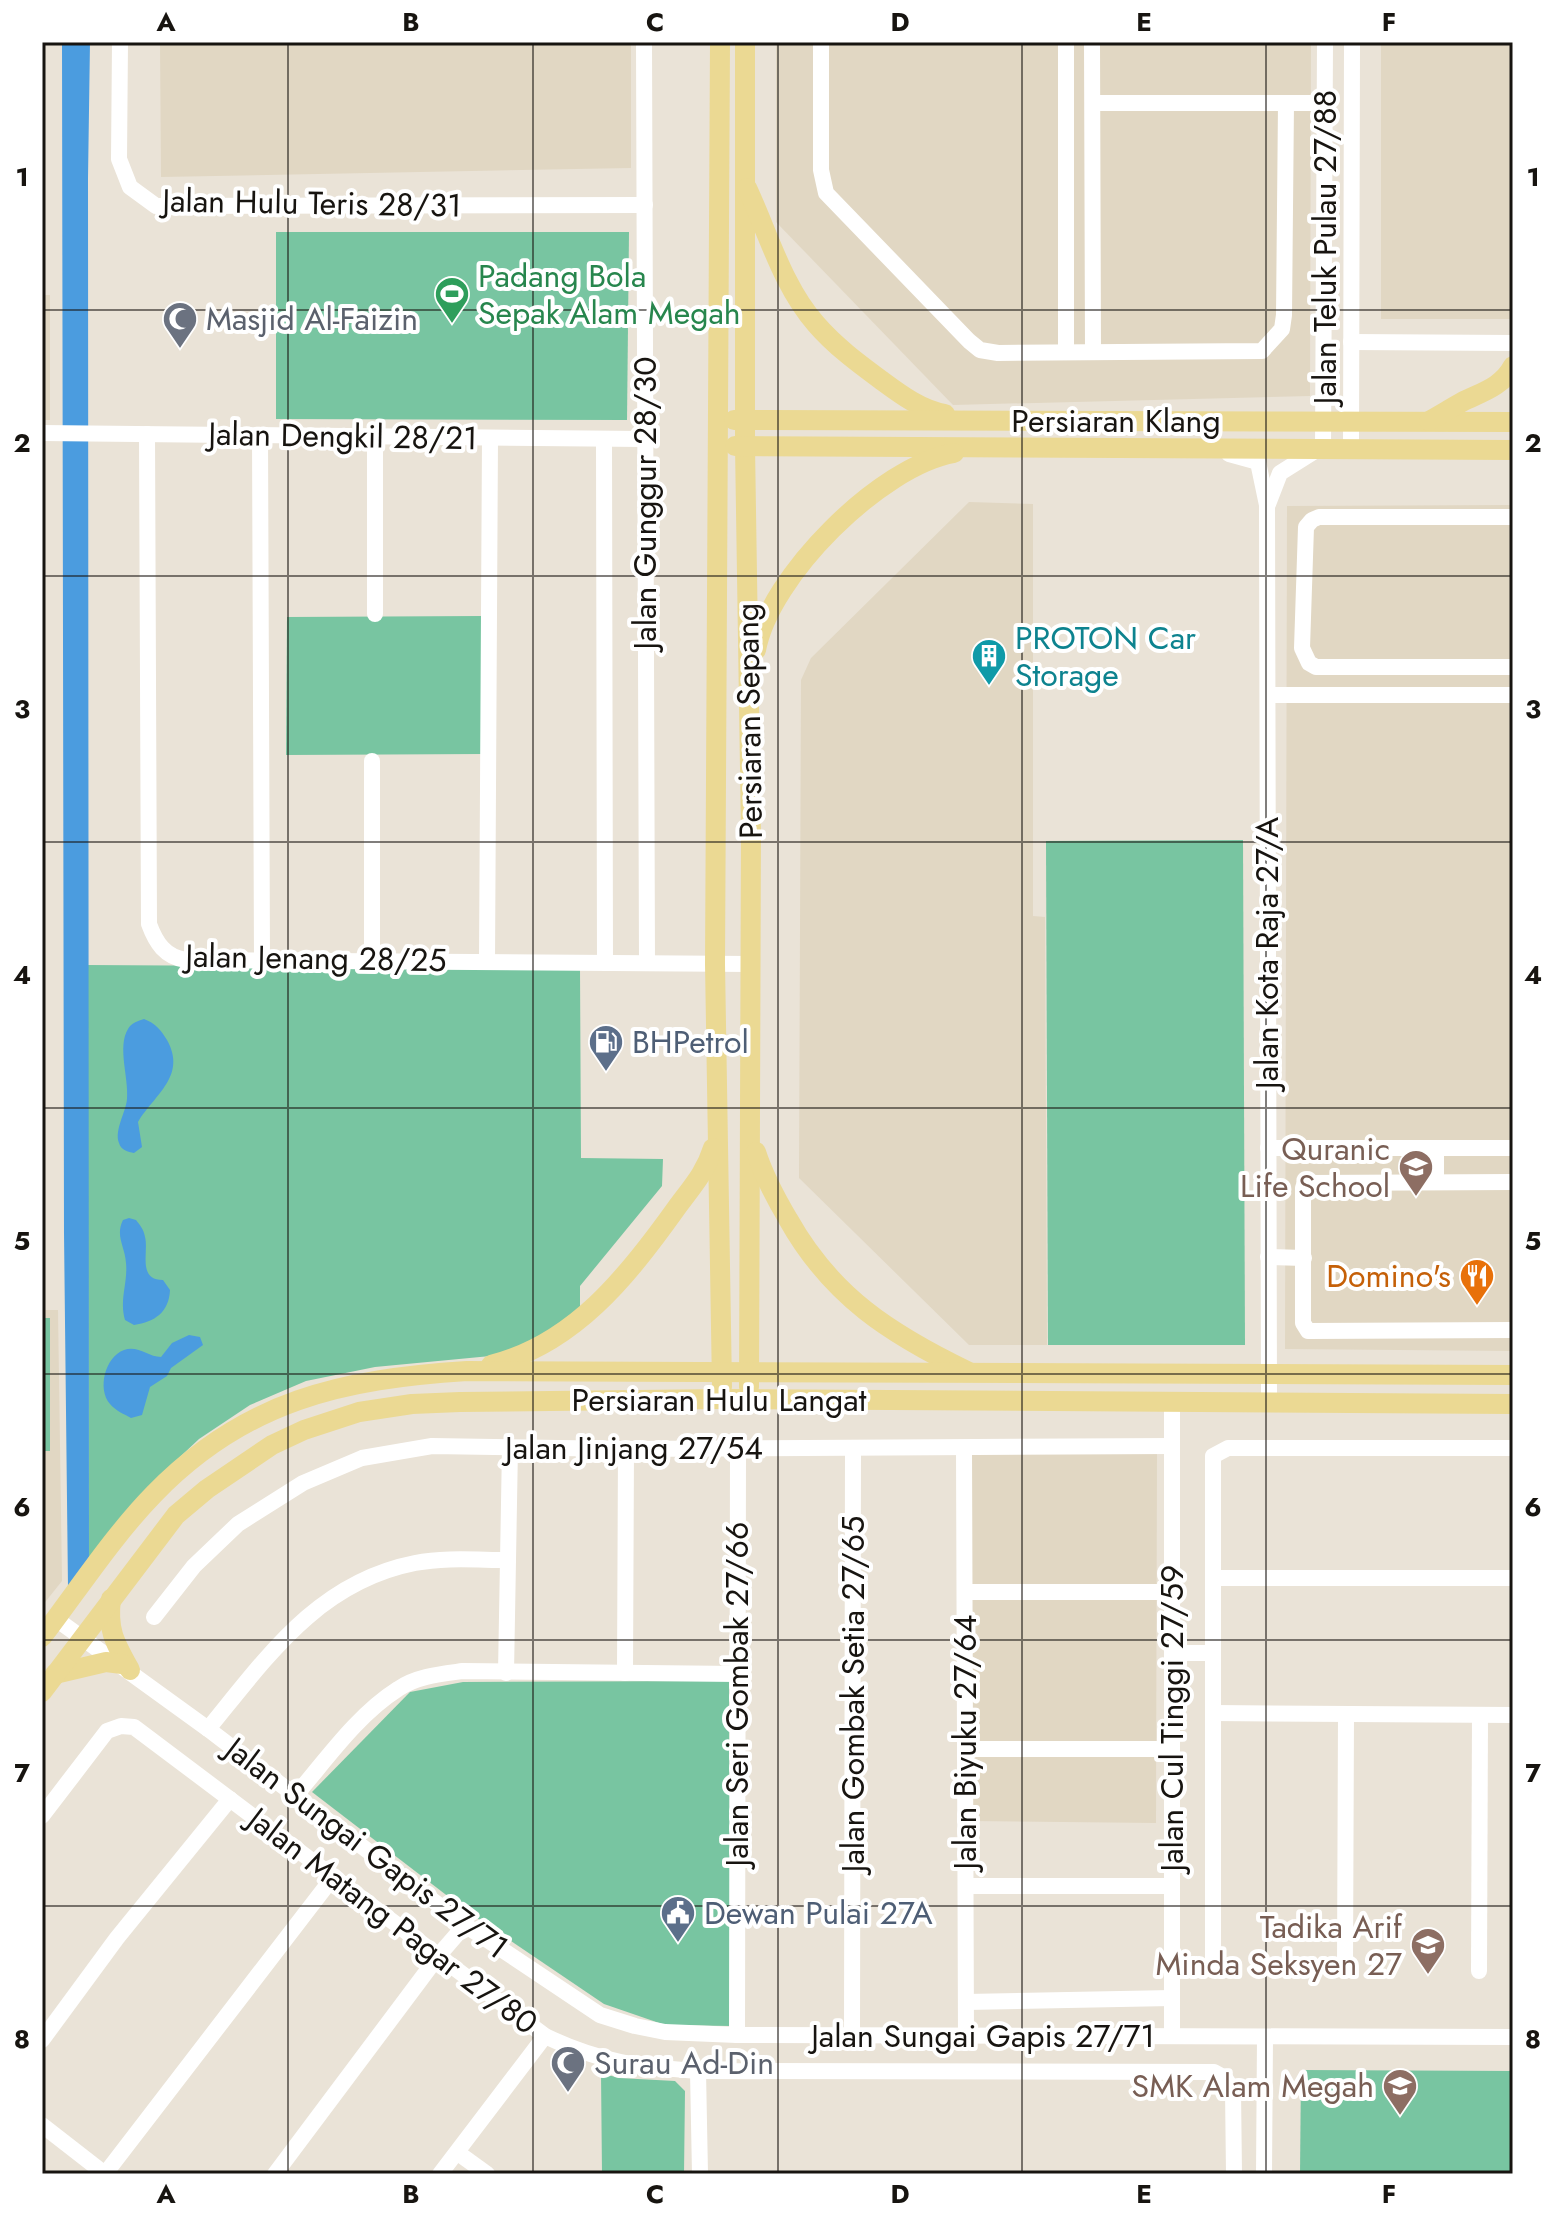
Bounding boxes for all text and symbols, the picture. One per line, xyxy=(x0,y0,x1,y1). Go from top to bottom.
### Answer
text: A xyxy=(155,3,176,41)
text: B xyxy=(402,3,420,41)
text: C xyxy=(646,3,664,41)
text: D xyxy=(890,3,910,41)
text: E xyxy=(1136,3,1152,41)
text: F xyxy=(1382,3,1396,41)
street label: Jalan Teluk Pulau 27/88 xyxy=(1302,90,1348,408)
text: 1 xyxy=(15,158,29,196)
text: 1 xyxy=(1526,158,1540,196)
street label: Jalan Hulu Teris 28/31 xyxy=(158,177,462,229)
place label: Padang Bola Sepak Alam Megah xyxy=(478,253,741,336)
sports icon: Padang Bola Sepak Alam Megah xyxy=(433,275,471,325)
place label: Masjid Al-Faizin xyxy=(206,296,418,342)
mosque icon: Masjid Al-Faizin xyxy=(161,300,199,350)
street label: Jalan Gunggur 28/30 xyxy=(622,357,668,653)
street label: Persiaran Klang xyxy=(1011,398,1221,444)
street label: Jalan Dengkil 28/21 xyxy=(204,411,478,461)
text: 2 xyxy=(13,424,31,462)
text: 2 xyxy=(1524,424,1542,462)
street label: Persiaran Sepang xyxy=(724,603,774,839)
place label: PROTON Car Storage xyxy=(1015,615,1196,698)
building icon: PROTON Car Storage xyxy=(970,637,1008,687)
text: 3 xyxy=(14,690,30,728)
text: 3 xyxy=(1525,690,1541,728)
street label: Jalan Kota Raja 27/A xyxy=(1244,817,1290,1093)
street label: Jalan Jenang 28/25 xyxy=(181,933,447,983)
text: 4 xyxy=(13,956,31,994)
text: 4 xyxy=(1524,956,1542,994)
place label: BHPetrol xyxy=(632,1019,749,1065)
fuel station icon: BHPetrol xyxy=(587,1023,625,1073)
place label: Quranic Life School xyxy=(1240,1126,1390,1209)
school or university icon: Quranic Life School xyxy=(1397,1148,1435,1198)
text: 5 xyxy=(14,1222,30,1260)
text: 5 xyxy=(1525,1222,1541,1260)
place label: Domino's xyxy=(1326,1253,1451,1299)
restaurant icon: Domino's xyxy=(1458,1257,1496,1307)
street label: Persiaran Hulu Langat xyxy=(572,1377,867,1423)
street label: Jalan Jinjang 27/54 xyxy=(501,1425,763,1471)
text: 6 xyxy=(13,1488,31,1526)
text: 6 xyxy=(1524,1488,1542,1526)
street label: Jalan Gombak Setia 27/65 xyxy=(830,1516,876,1876)
street label: Jalan Seri Gombak 27/66 xyxy=(714,1522,760,1870)
street label: Jalan Cul Tinggi 27/59 xyxy=(1149,1564,1195,1876)
street label: Jalan Biyuku 27/64 xyxy=(942,1615,988,1873)
street label: Jalan Sungai Gapis 27/71 xyxy=(213,1724,518,1970)
text: 7 xyxy=(14,1754,30,1792)
text: 7 xyxy=(1525,1754,1541,1792)
street label: Jalan Matang Pagar 27/80 xyxy=(235,1794,548,2045)
place label: Dewan Pulai 27A xyxy=(704,1890,933,1936)
public building icon: Dewan Pulai 27A xyxy=(659,1894,697,1944)
place label: Tadika Arif Minda Seksyen 27 xyxy=(1155,1904,1403,1987)
school or university icon: Tadika Arif Minda Seksyen 27 xyxy=(1409,1926,1447,1976)
street label: Jalan Sungai Gapis 27/71 xyxy=(807,2013,1155,2059)
text: 8 xyxy=(14,2020,30,2058)
text: 8 xyxy=(1525,2020,1541,2058)
place label: Surau Ad-Din xyxy=(594,2040,774,2086)
mosque icon: Surau Ad-Din xyxy=(549,2044,587,2094)
place label: SMK Alam Megah xyxy=(1132,2063,1374,2109)
school or university icon: SMK Alam Megah xyxy=(1381,2067,1419,2117)
text: A xyxy=(155,2175,176,2213)
text: B xyxy=(402,2175,420,2213)
text: C xyxy=(646,2175,664,2213)
text: D xyxy=(890,2175,910,2213)
text: E xyxy=(1136,2175,1152,2213)
text: F xyxy=(1382,2175,1396,2213)

